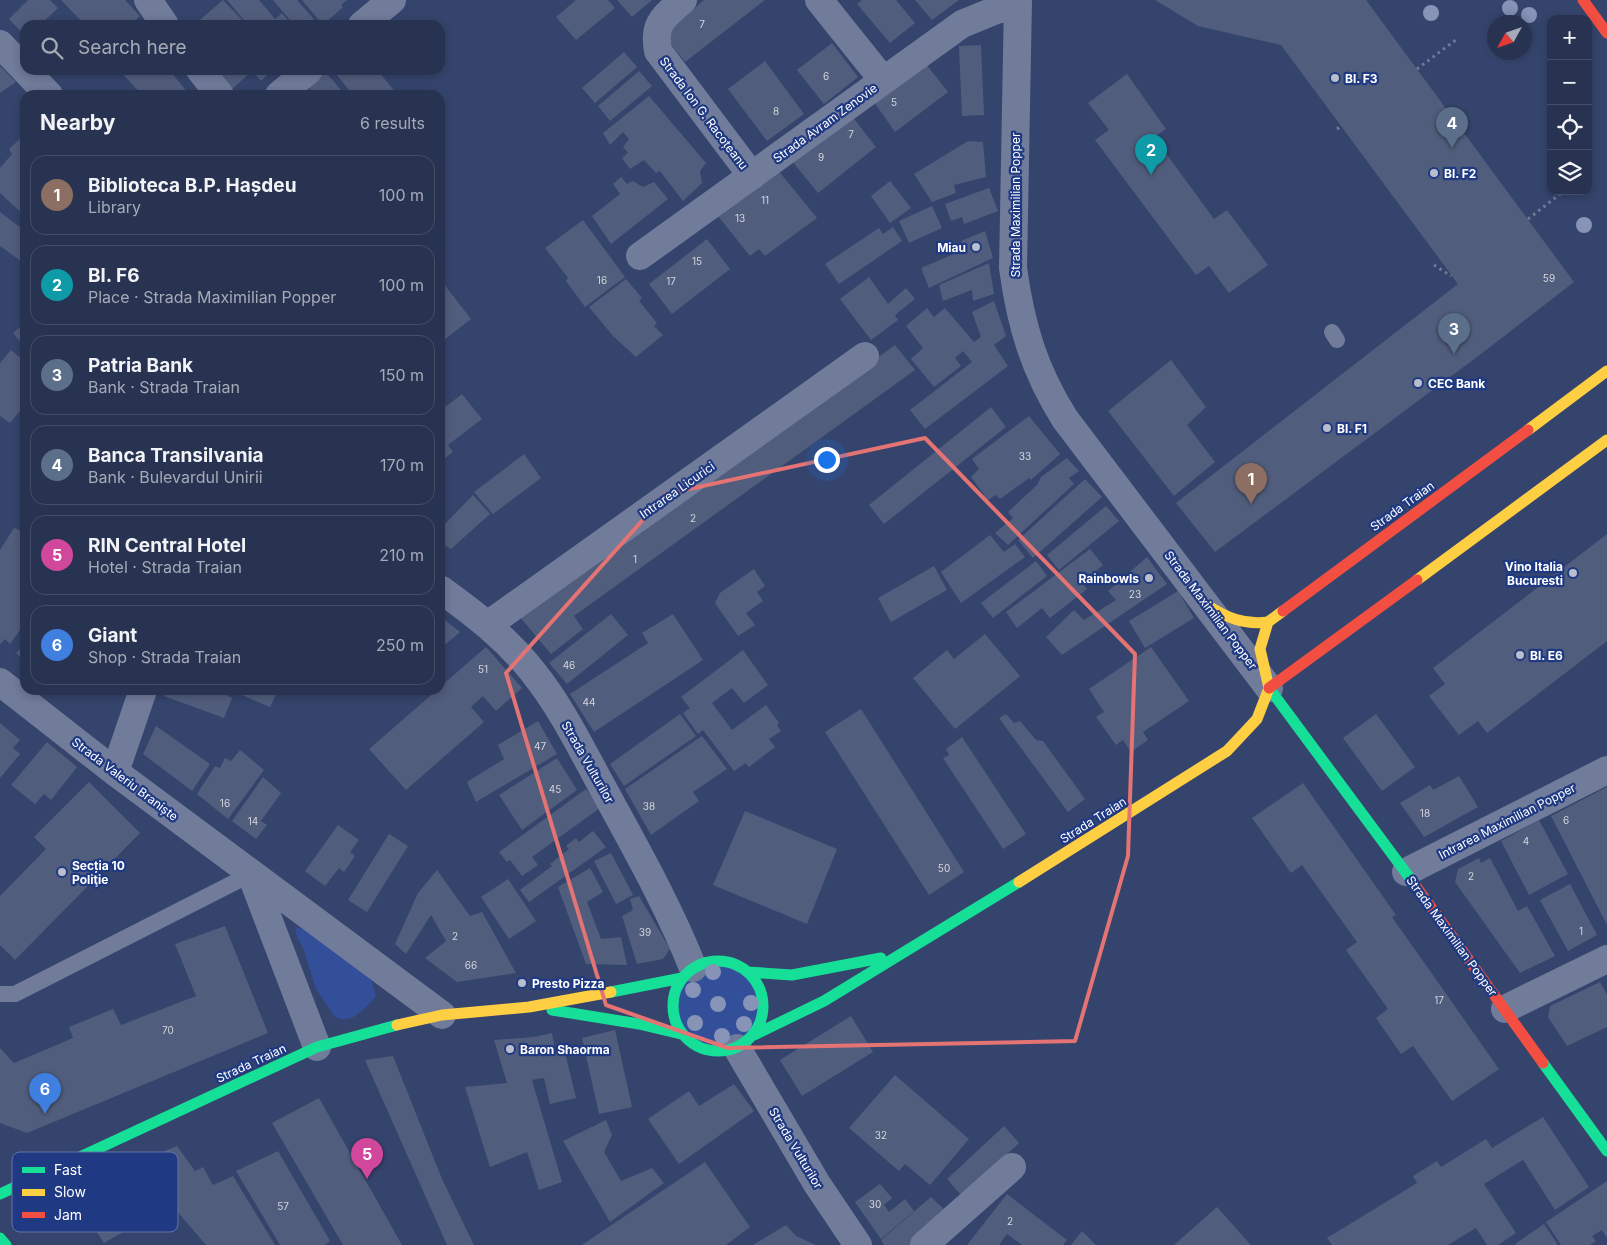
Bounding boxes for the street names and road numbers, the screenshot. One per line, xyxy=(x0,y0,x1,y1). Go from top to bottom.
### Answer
street label: Strada Ion G. Racoțeanu xyxy=(657,54,751,172)
street label: Strada Avram Zenovie xyxy=(770,80,880,166)
street label: Strada Maximilian Popper xyxy=(1008,132,1023,277)
street label: Intrarea Licurici xyxy=(637,459,717,521)
street label: Strada Traian xyxy=(1367,478,1437,534)
street label: Strada Maximilian Popper xyxy=(1161,548,1261,673)
street label: Strada Vulturilor xyxy=(558,718,618,806)
street label: Strada Valeriu Braniște xyxy=(69,734,181,824)
street label: Intrarea Maximilian Popper xyxy=(1436,780,1578,862)
street label: Strada Traian xyxy=(1057,794,1129,846)
street label: Strada Maximilian Popper xyxy=(1403,873,1501,999)
street label: Strada Traian xyxy=(214,1040,288,1086)
street label: Strada Vulturilor xyxy=(766,1105,826,1192)

